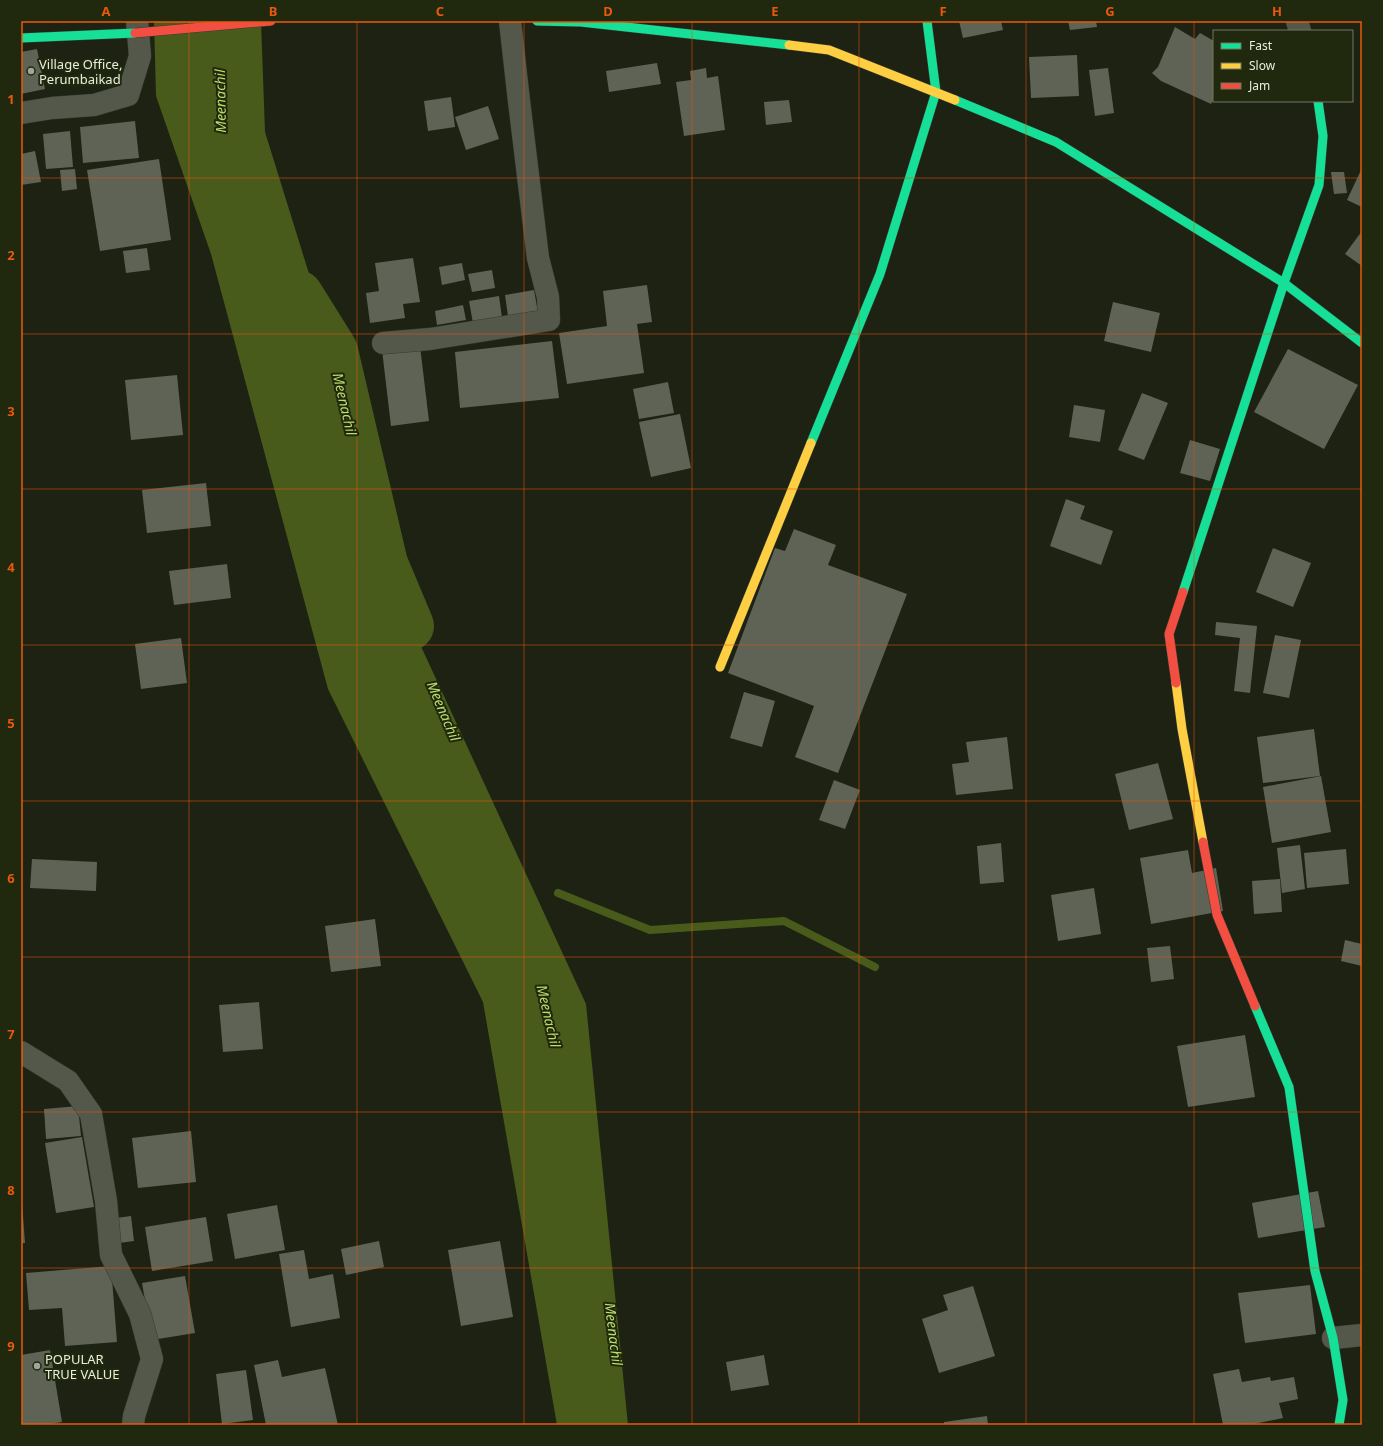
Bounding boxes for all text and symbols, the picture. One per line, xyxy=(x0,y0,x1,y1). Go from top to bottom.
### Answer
text: A xyxy=(102,2,111,20)
text: B xyxy=(269,2,277,20)
text: C xyxy=(436,2,444,20)
text: D xyxy=(603,2,613,20)
text: E xyxy=(771,2,779,20)
text: F xyxy=(939,2,947,20)
text: G xyxy=(1105,2,1115,20)
text: H xyxy=(1272,2,1282,20)
legend xyxy=(1213,30,1353,102)
text: Fast xyxy=(1249,37,1273,54)
place label: Village Office, Perumbaikad xyxy=(39,55,122,88)
text: Slow xyxy=(1249,57,1276,74)
marker: Village Office, Perumbaikad xyxy=(26,66,36,76)
water label: Meenachil xyxy=(210,69,230,133)
text: Jam xyxy=(1248,77,1270,94)
text: 1 xyxy=(7,90,15,108)
text: 2 xyxy=(7,246,15,264)
water label: Meenachil xyxy=(329,371,361,437)
text: 3 xyxy=(7,402,15,420)
text: 4 xyxy=(7,558,15,576)
water label: Meenachil xyxy=(423,678,465,744)
text: 5 xyxy=(7,714,15,732)
text: 6 xyxy=(7,869,15,887)
water label: Meenachil xyxy=(533,983,565,1049)
text: 7 xyxy=(7,1025,15,1043)
text: 8 xyxy=(7,1181,15,1199)
water label: Meenachil xyxy=(601,1301,627,1367)
text: 9 xyxy=(7,1337,15,1355)
place label: POPULAR TRUE VALUE xyxy=(45,1350,119,1383)
marker: POPULAR TRUE VALUE xyxy=(32,1361,42,1371)

